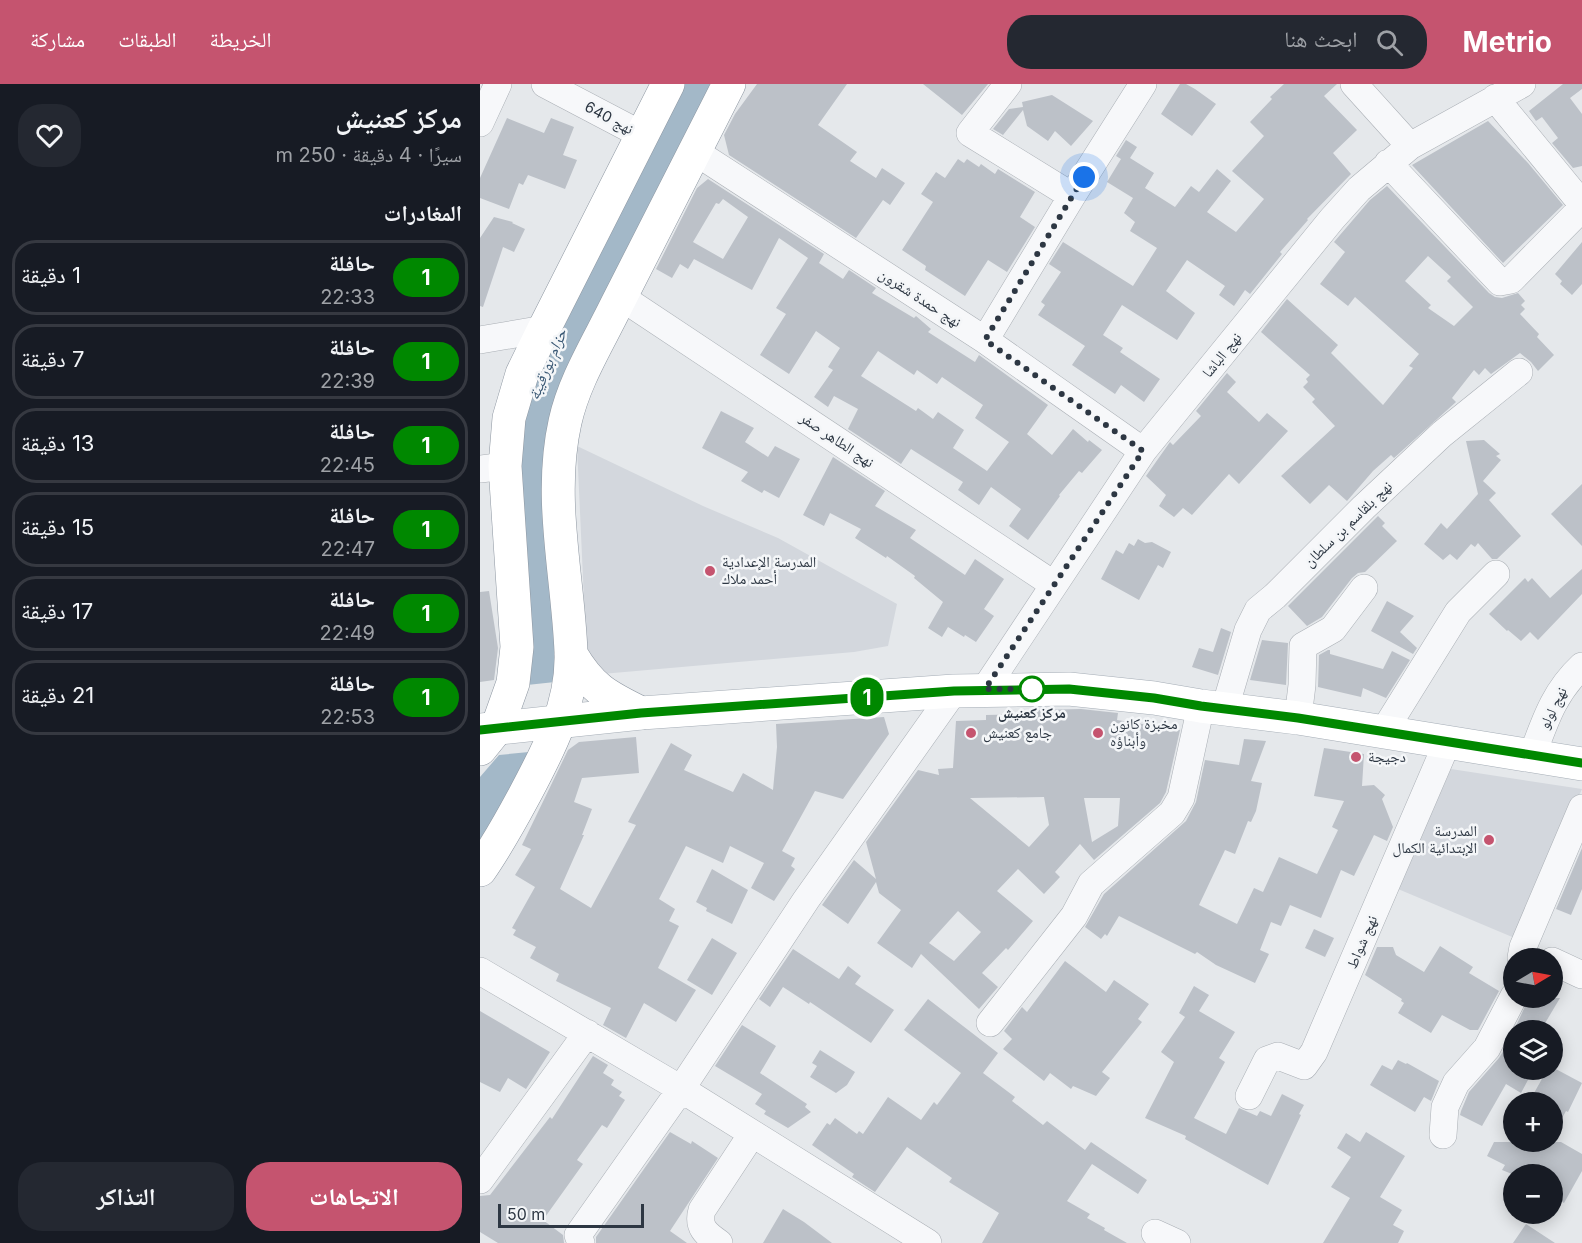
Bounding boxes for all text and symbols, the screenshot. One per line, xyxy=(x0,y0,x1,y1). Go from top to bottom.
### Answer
search box xyxy=(1007,15,1427,69)
text: Metrio xyxy=(1463,25,1552,59)
text: ابحث هنا xyxy=(1284,26,1358,52)
icon: search xyxy=(1373,26,1406,59)
text: مشاركة xyxy=(30,27,85,52)
text: الطبقات xyxy=(118,27,177,52)
text: الخريطة xyxy=(210,27,271,52)
street label: نهج 640 xyxy=(581,97,637,139)
text: مركز كعنيش xyxy=(335,101,462,135)
button: heart xyxy=(18,104,81,167)
text: سيرًا · 4 دقيقة · 250 m xyxy=(275,143,462,167)
your location xyxy=(1069,162,1099,192)
text: المغادرات xyxy=(384,200,462,226)
text: حافلة xyxy=(329,250,375,276)
text: 1 دقيقة xyxy=(21,262,81,288)
street label: نهج حمدة شقرون xyxy=(875,264,965,332)
text: 1 xyxy=(421,265,431,290)
text: 22:33 xyxy=(320,285,375,309)
water label: حزام بورقيبة xyxy=(523,325,572,403)
street label: نهج الباشا xyxy=(1198,328,1246,382)
text: حافلة xyxy=(329,334,375,360)
text: 7 دقيقة xyxy=(21,346,84,372)
text: 1 xyxy=(421,349,431,374)
text: 22:39 xyxy=(320,369,375,393)
street label: نهج الطاهر صفر xyxy=(795,407,878,472)
text: حافلة xyxy=(329,418,375,444)
text: 13 دقيقة xyxy=(21,430,94,456)
text: 1 xyxy=(421,433,431,458)
text: 22:45 xyxy=(320,453,375,477)
street label: نهج بلقاسم بن سلطان xyxy=(1299,476,1397,572)
text: حافلة xyxy=(329,502,375,528)
text: 15 دقيقة xyxy=(21,514,94,540)
text: 1 xyxy=(421,517,431,542)
text: 22:47 xyxy=(321,537,375,561)
place label: المدرسة الإعدادية أحمد ملاك xyxy=(722,552,816,588)
marker: المدرسة الإعدادية أحمد ملاك xyxy=(703,564,717,578)
text: حافلة xyxy=(329,586,375,612)
text: 17 دقيقة xyxy=(21,598,93,624)
text: 1 xyxy=(421,601,431,626)
text: 22:49 xyxy=(320,621,375,645)
text: حافلة xyxy=(329,670,375,696)
marker: مركز كعنيش xyxy=(1019,676,1045,702)
line badge: 1 xyxy=(848,678,886,716)
text: 21 دقيقة xyxy=(21,682,94,708)
street label: نهج لولو xyxy=(1534,684,1572,732)
text: 1 xyxy=(421,685,431,710)
text: 1 xyxy=(862,685,872,710)
place label: مركز كعنيش xyxy=(998,703,1066,722)
text: 22:53 xyxy=(320,705,375,729)
place label: مخبزة كانون وأبناؤه xyxy=(1110,714,1178,750)
place label: جامع كعنيش xyxy=(983,723,1052,743)
marker: جامع كعنيش xyxy=(964,726,978,740)
marker: مخبزة كانون وأبناؤه xyxy=(1091,726,1105,740)
place label: دجيجة xyxy=(1368,747,1406,766)
marker: دجيجة xyxy=(1349,750,1363,764)
place label: المدرسة الإبتدائية الكمال xyxy=(1392,821,1477,858)
marker: المدرسة الإبتدائية الكمال xyxy=(1482,833,1496,847)
street label: نهج شواط xyxy=(1342,912,1382,972)
north arrow xyxy=(1503,948,1563,1008)
map controls xyxy=(1503,948,1563,1224)
button: layers xyxy=(1503,1020,1563,1080)
button: + xyxy=(1503,1092,1563,1152)
button: التذاكر xyxy=(18,1162,234,1231)
button: الاتجاهات xyxy=(246,1162,462,1231)
button: − xyxy=(1503,1164,1563,1224)
scale bar xyxy=(498,1201,644,1228)
text: 50 m xyxy=(507,1204,545,1224)

